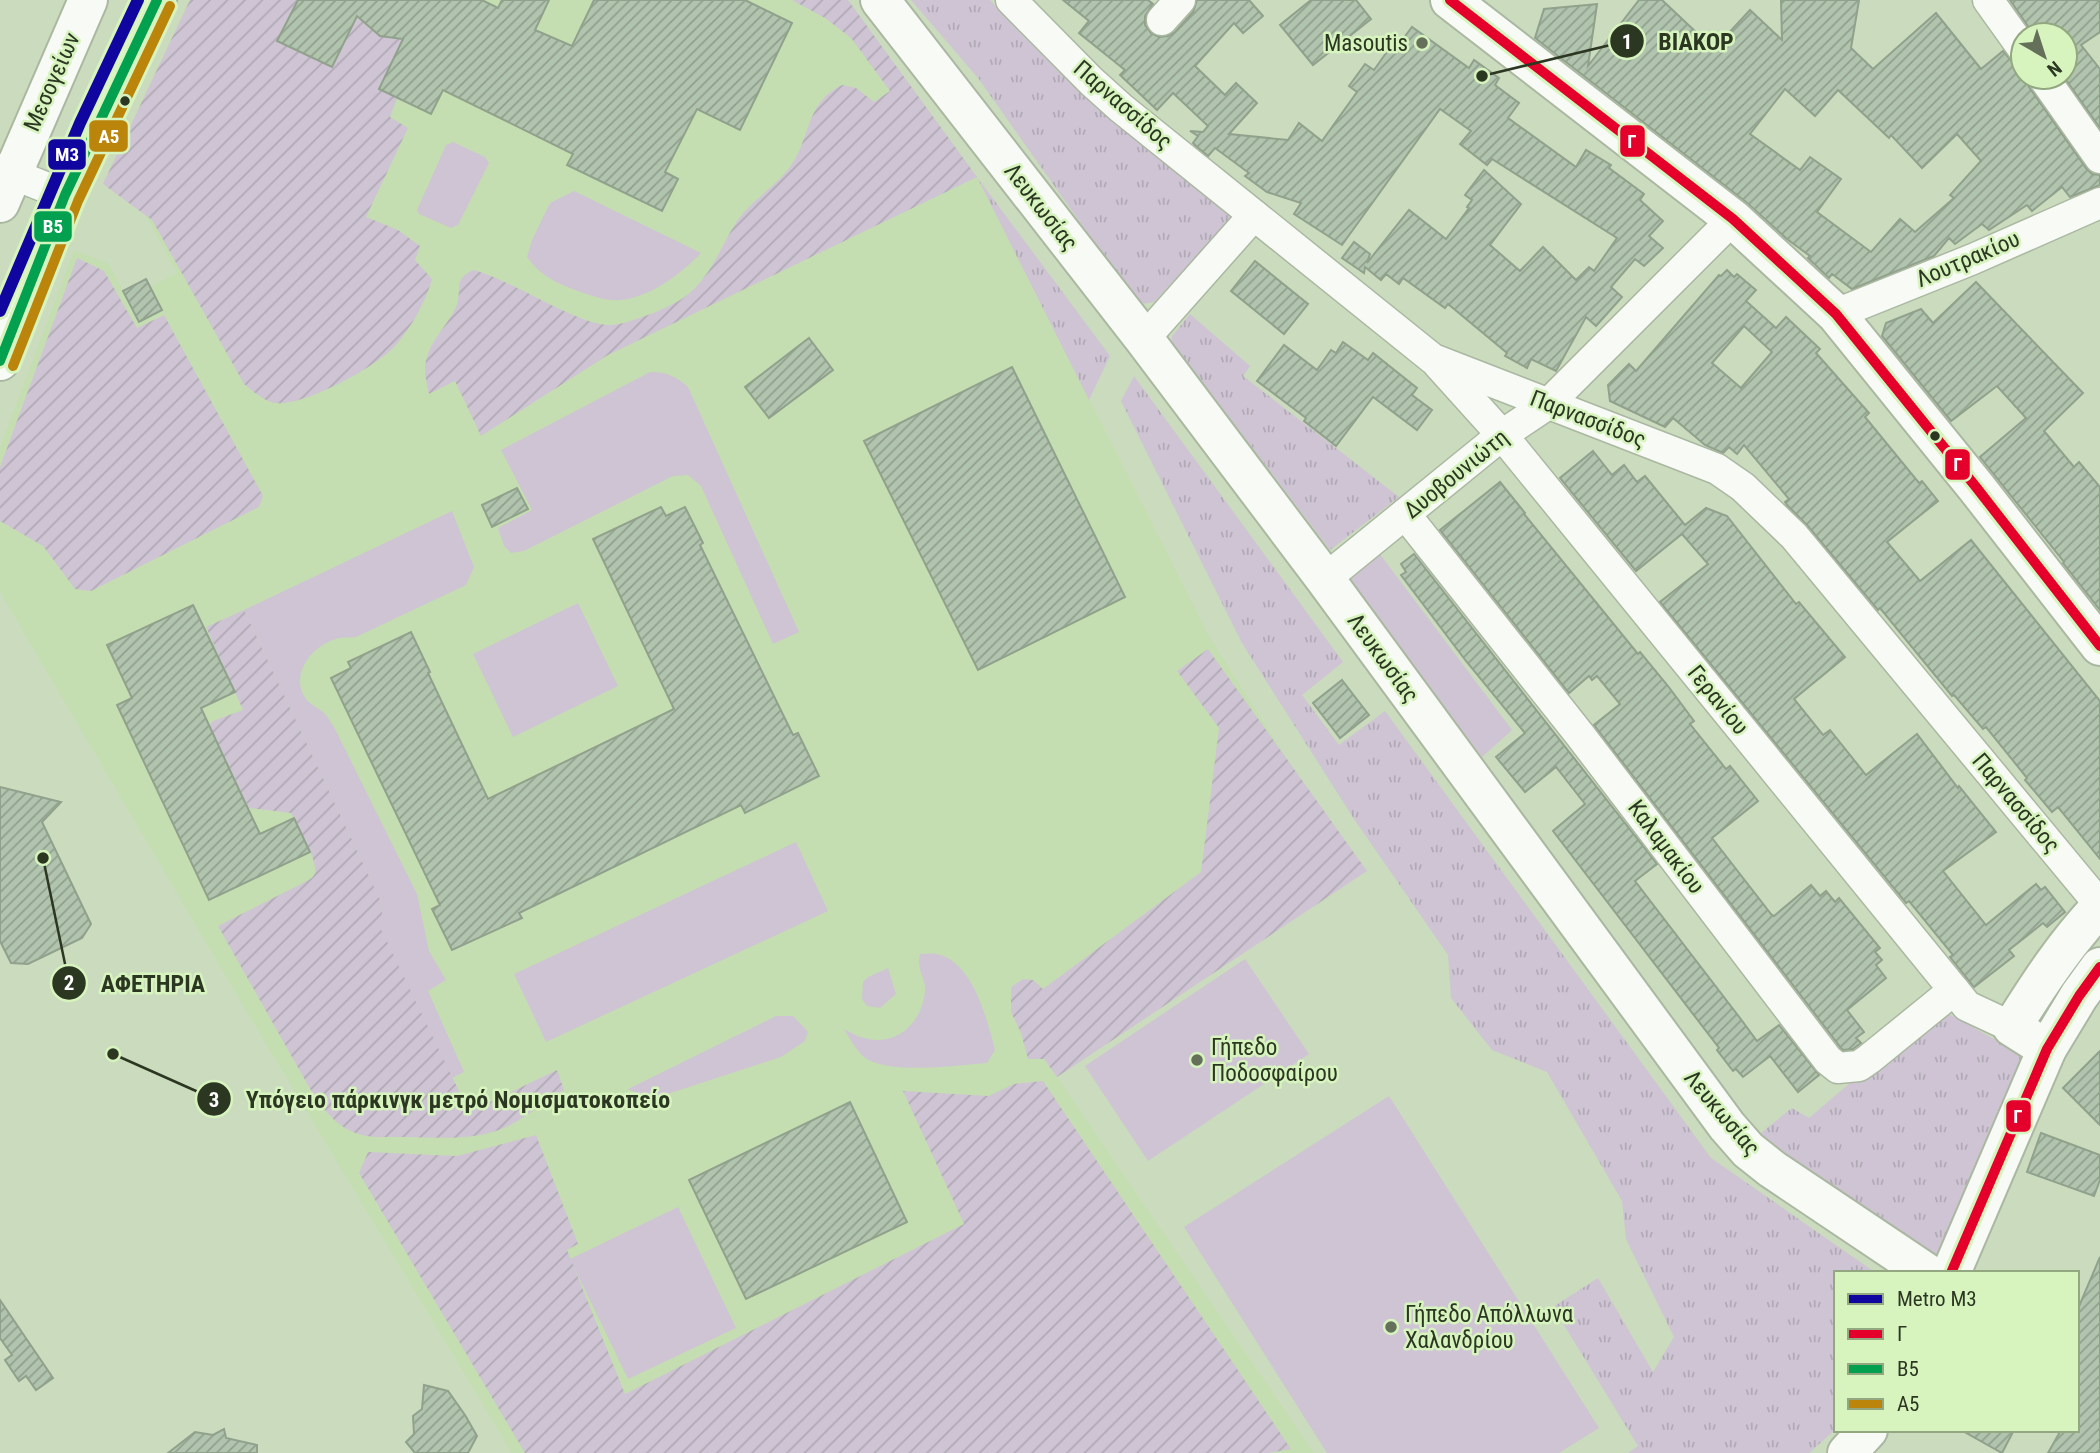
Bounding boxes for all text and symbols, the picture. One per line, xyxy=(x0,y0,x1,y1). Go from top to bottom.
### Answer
callout: ΒΙΑΚΟΡ xyxy=(1609,19,1748,64)
north arrow xyxy=(2009,21,2079,91)
street label: Μεσογείων xyxy=(18,28,86,135)
text: ΒΙΑΚΟΡ xyxy=(1658,28,1734,56)
place label: Masoutis xyxy=(1324,30,1408,57)
text: 1 xyxy=(1622,30,1632,54)
marker: Masoutis xyxy=(1414,35,1430,51)
street label: Παρνασσίδος xyxy=(1068,55,1178,155)
text: N xyxy=(2043,56,2066,81)
unlabelled marker xyxy=(118,94,132,108)
line badge: A5 xyxy=(88,119,129,153)
line badge: Γ xyxy=(1619,124,1646,158)
text: A5 xyxy=(99,125,119,148)
text: Γ xyxy=(1627,130,1637,153)
line badge: Μ3 xyxy=(47,138,87,171)
text: Μ3 xyxy=(55,143,79,166)
street label: Λευκωσίας xyxy=(999,158,1083,256)
line badge: Β5 xyxy=(33,210,73,243)
text: Β5 xyxy=(43,215,63,238)
street label: Λουτρακίου xyxy=(1912,225,2024,293)
street label: Παρνασσίδος xyxy=(1526,385,1650,453)
street label: Δυοβουνιώτη xyxy=(1398,424,1514,524)
unlabelled marker xyxy=(1928,429,1942,443)
line badge: Γ xyxy=(1944,448,1971,481)
text: Γ xyxy=(1953,453,1963,476)
street label: Λευκωσίας xyxy=(1342,608,1424,708)
street label: Γερανίου xyxy=(1682,660,1754,740)
street label: Παρνασσίδος xyxy=(1967,748,2065,858)
street label: Καλαμακίου xyxy=(1622,795,1710,899)
callout: ΑΦΕΤΗΡΙΑ xyxy=(52,961,219,1006)
text: ΑΦΕΤΗΡΙΑ xyxy=(101,970,206,998)
text: 2 xyxy=(64,971,74,995)
place label: Γήπεδο Ποδοσφαίρου xyxy=(1211,1034,1338,1087)
marker: Γήπεδο Ποδοσφαίρου xyxy=(1189,1052,1205,1068)
street label: Λευκωσίας xyxy=(1678,1065,1766,1161)
callout: Υπόγειο πάρκινγκ μετρό Νομισματοκοπείο xyxy=(197,1077,684,1122)
text: Υπόγειο πάρκινγκ μετρό Νομισματοκοπείο xyxy=(246,1086,670,1114)
text: 3 xyxy=(209,1088,219,1112)
line badge: Γ xyxy=(2005,1099,2032,1133)
text: Γ xyxy=(2013,1105,2023,1128)
legend xyxy=(1834,1271,2079,1432)
text: Metro Μ3 xyxy=(1897,1287,1977,1311)
place label: Γήπεδο Απόλλωνα Χαλανδρίου xyxy=(1405,1301,1573,1354)
marker: Γήπεδο Απόλλωνα Χαλανδρίου xyxy=(1383,1319,1399,1335)
text: Γ xyxy=(1897,1322,1907,1346)
text: Β5 xyxy=(1897,1357,1919,1381)
text: A5 xyxy=(1897,1392,1919,1416)

